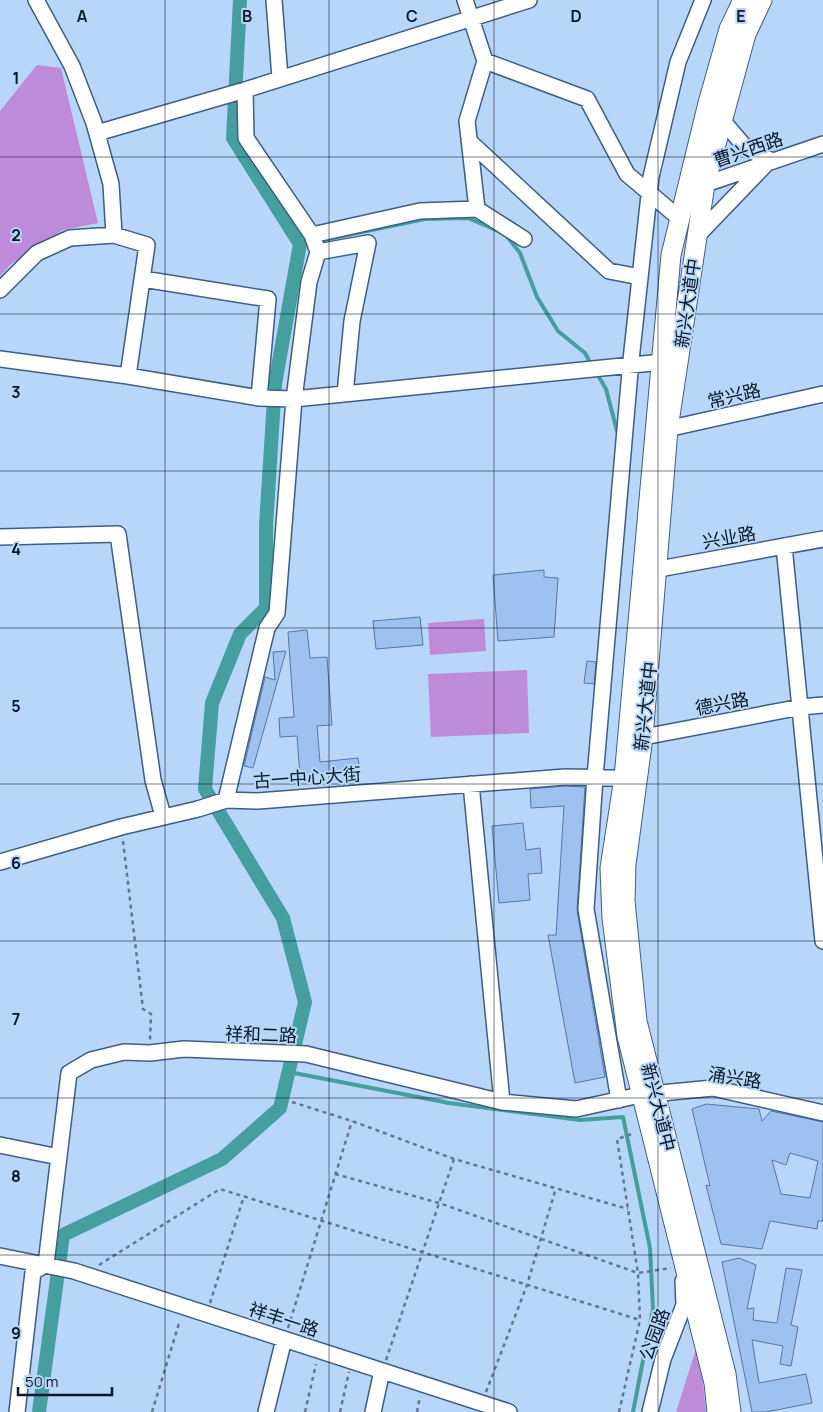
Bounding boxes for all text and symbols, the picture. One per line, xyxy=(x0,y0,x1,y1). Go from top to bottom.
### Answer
text: A xyxy=(77,5,88,27)
text: B xyxy=(242,5,252,27)
text: C xyxy=(406,5,418,27)
text: D xyxy=(570,5,582,27)
text: E xyxy=(736,5,746,27)
text: 1 xyxy=(12,67,20,89)
street label: 曹兴西路 xyxy=(710,126,786,172)
text: 2 xyxy=(11,224,21,246)
street label: 新兴大道中 xyxy=(669,257,705,349)
street label: 常兴路 xyxy=(705,377,763,413)
text: 3 xyxy=(11,381,21,403)
street label: 兴业路 xyxy=(700,520,758,554)
text: 4 xyxy=(11,538,21,560)
street label: 新兴大道中 xyxy=(628,660,662,752)
street label: 德兴路 xyxy=(693,686,751,720)
text: 5 xyxy=(11,695,21,717)
street label: 古一中心大街 xyxy=(252,761,362,793)
text: 6 xyxy=(11,852,21,874)
text: 7 xyxy=(12,1008,20,1030)
street label: 祥和二路 xyxy=(225,1021,297,1047)
street label: 新兴大道中 xyxy=(636,1060,682,1154)
street label: 涌兴路 xyxy=(706,1061,764,1093)
text: 8 xyxy=(11,1165,21,1187)
street label: 祥丰一路 xyxy=(246,1296,322,1342)
street label: 公园路 xyxy=(633,1305,675,1363)
text: 9 xyxy=(11,1322,21,1344)
scale bar xyxy=(18,1364,111,1396)
text: 50 m xyxy=(25,1371,59,1392)

